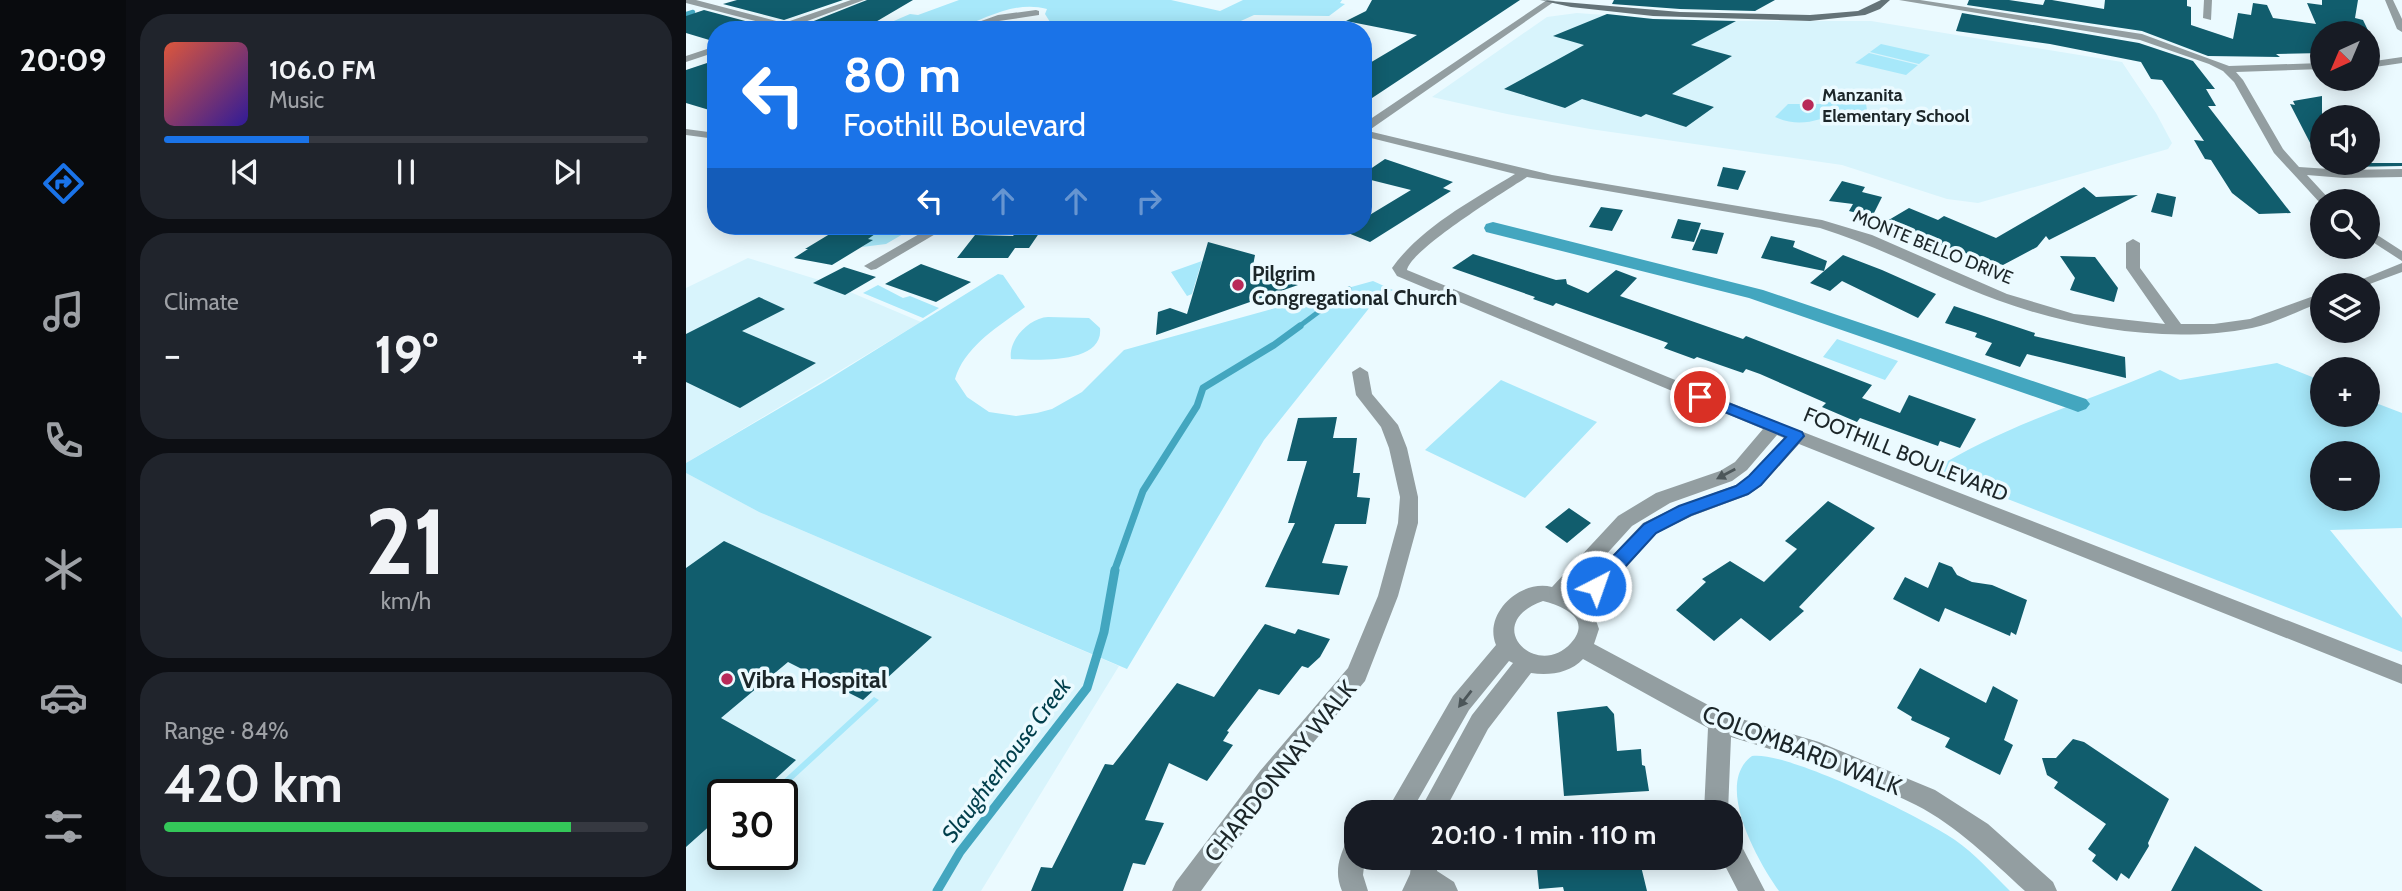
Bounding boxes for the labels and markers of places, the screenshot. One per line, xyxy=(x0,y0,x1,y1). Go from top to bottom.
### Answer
place label: Manzanita Elementary School xyxy=(1822,84,1970,127)
marker: Manzanita Elementary School xyxy=(1800,97,1816,113)
place label: Pilgrim Congregational Church xyxy=(1252,261,1457,310)
marker: Pilgrim Congregational Church xyxy=(1230,277,1246,293)
pin xyxy=(1670,367,1730,427)
place label: Vibra Hospital xyxy=(741,665,887,694)
marker: Vibra Hospital xyxy=(719,671,735,687)

